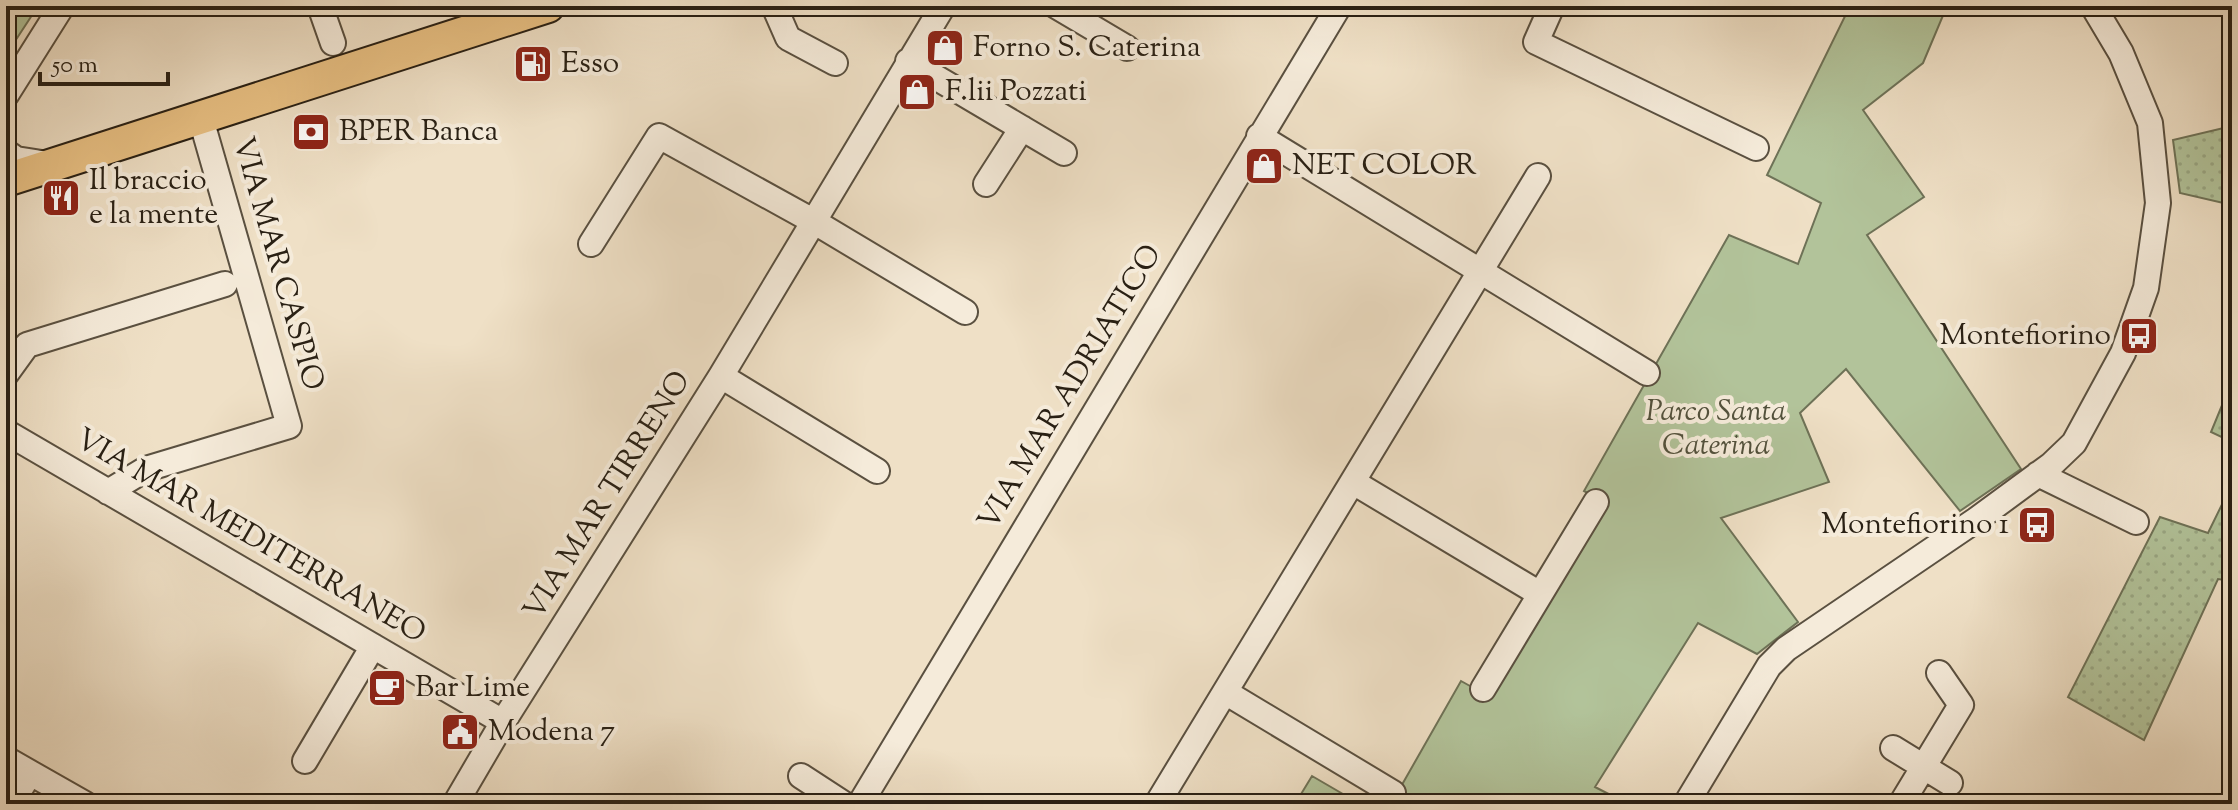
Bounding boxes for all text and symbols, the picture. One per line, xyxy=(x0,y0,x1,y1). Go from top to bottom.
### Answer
shop icon: Forno S. Caterina xyxy=(924,27,966,69)
place label: Forno S. Caterina xyxy=(973,27,1201,70)
scale bar xyxy=(40,36,168,86)
fuel station icon: Esso xyxy=(512,43,554,85)
place label: Esso xyxy=(561,43,619,86)
text: 50 m xyxy=(50,49,98,83)
shop icon: F.lii Pozzati xyxy=(896,71,938,113)
place label: F.lii Pozzati xyxy=(945,71,1087,114)
bank icon: BPER Banca xyxy=(290,111,332,153)
place label: BPER Banca xyxy=(339,111,499,154)
street label: VIA MAR CASPIO xyxy=(220,132,334,396)
shop icon: NET COLOR xyxy=(1243,145,1285,187)
place label: NET COLOR xyxy=(1292,145,1477,188)
place label: Il braccio e la mente xyxy=(89,160,218,237)
restaurant icon: Il braccio e la mente xyxy=(40,177,82,219)
street label: VIA MAR ADRIATICO xyxy=(968,237,1174,539)
place label: Montefiorino xyxy=(1940,315,2111,358)
bus stop icon: Montefiorino xyxy=(2118,315,2160,357)
street label: VIA MAR TIRRENO xyxy=(514,363,702,629)
park label: Parco Santa Caterina xyxy=(1646,391,1786,468)
street label: VIA MAR MEDITERRANEO xyxy=(67,419,433,655)
place label: Montefiorino 1 xyxy=(1821,504,2009,547)
bus stop icon: Montefiorino 1 xyxy=(2016,504,2058,546)
cafe icon: Bar Lime xyxy=(366,667,408,709)
place label: Bar Lime xyxy=(415,667,530,710)
public building icon: Modena 7 xyxy=(439,711,481,753)
place label: Modena 7 xyxy=(488,711,615,754)

